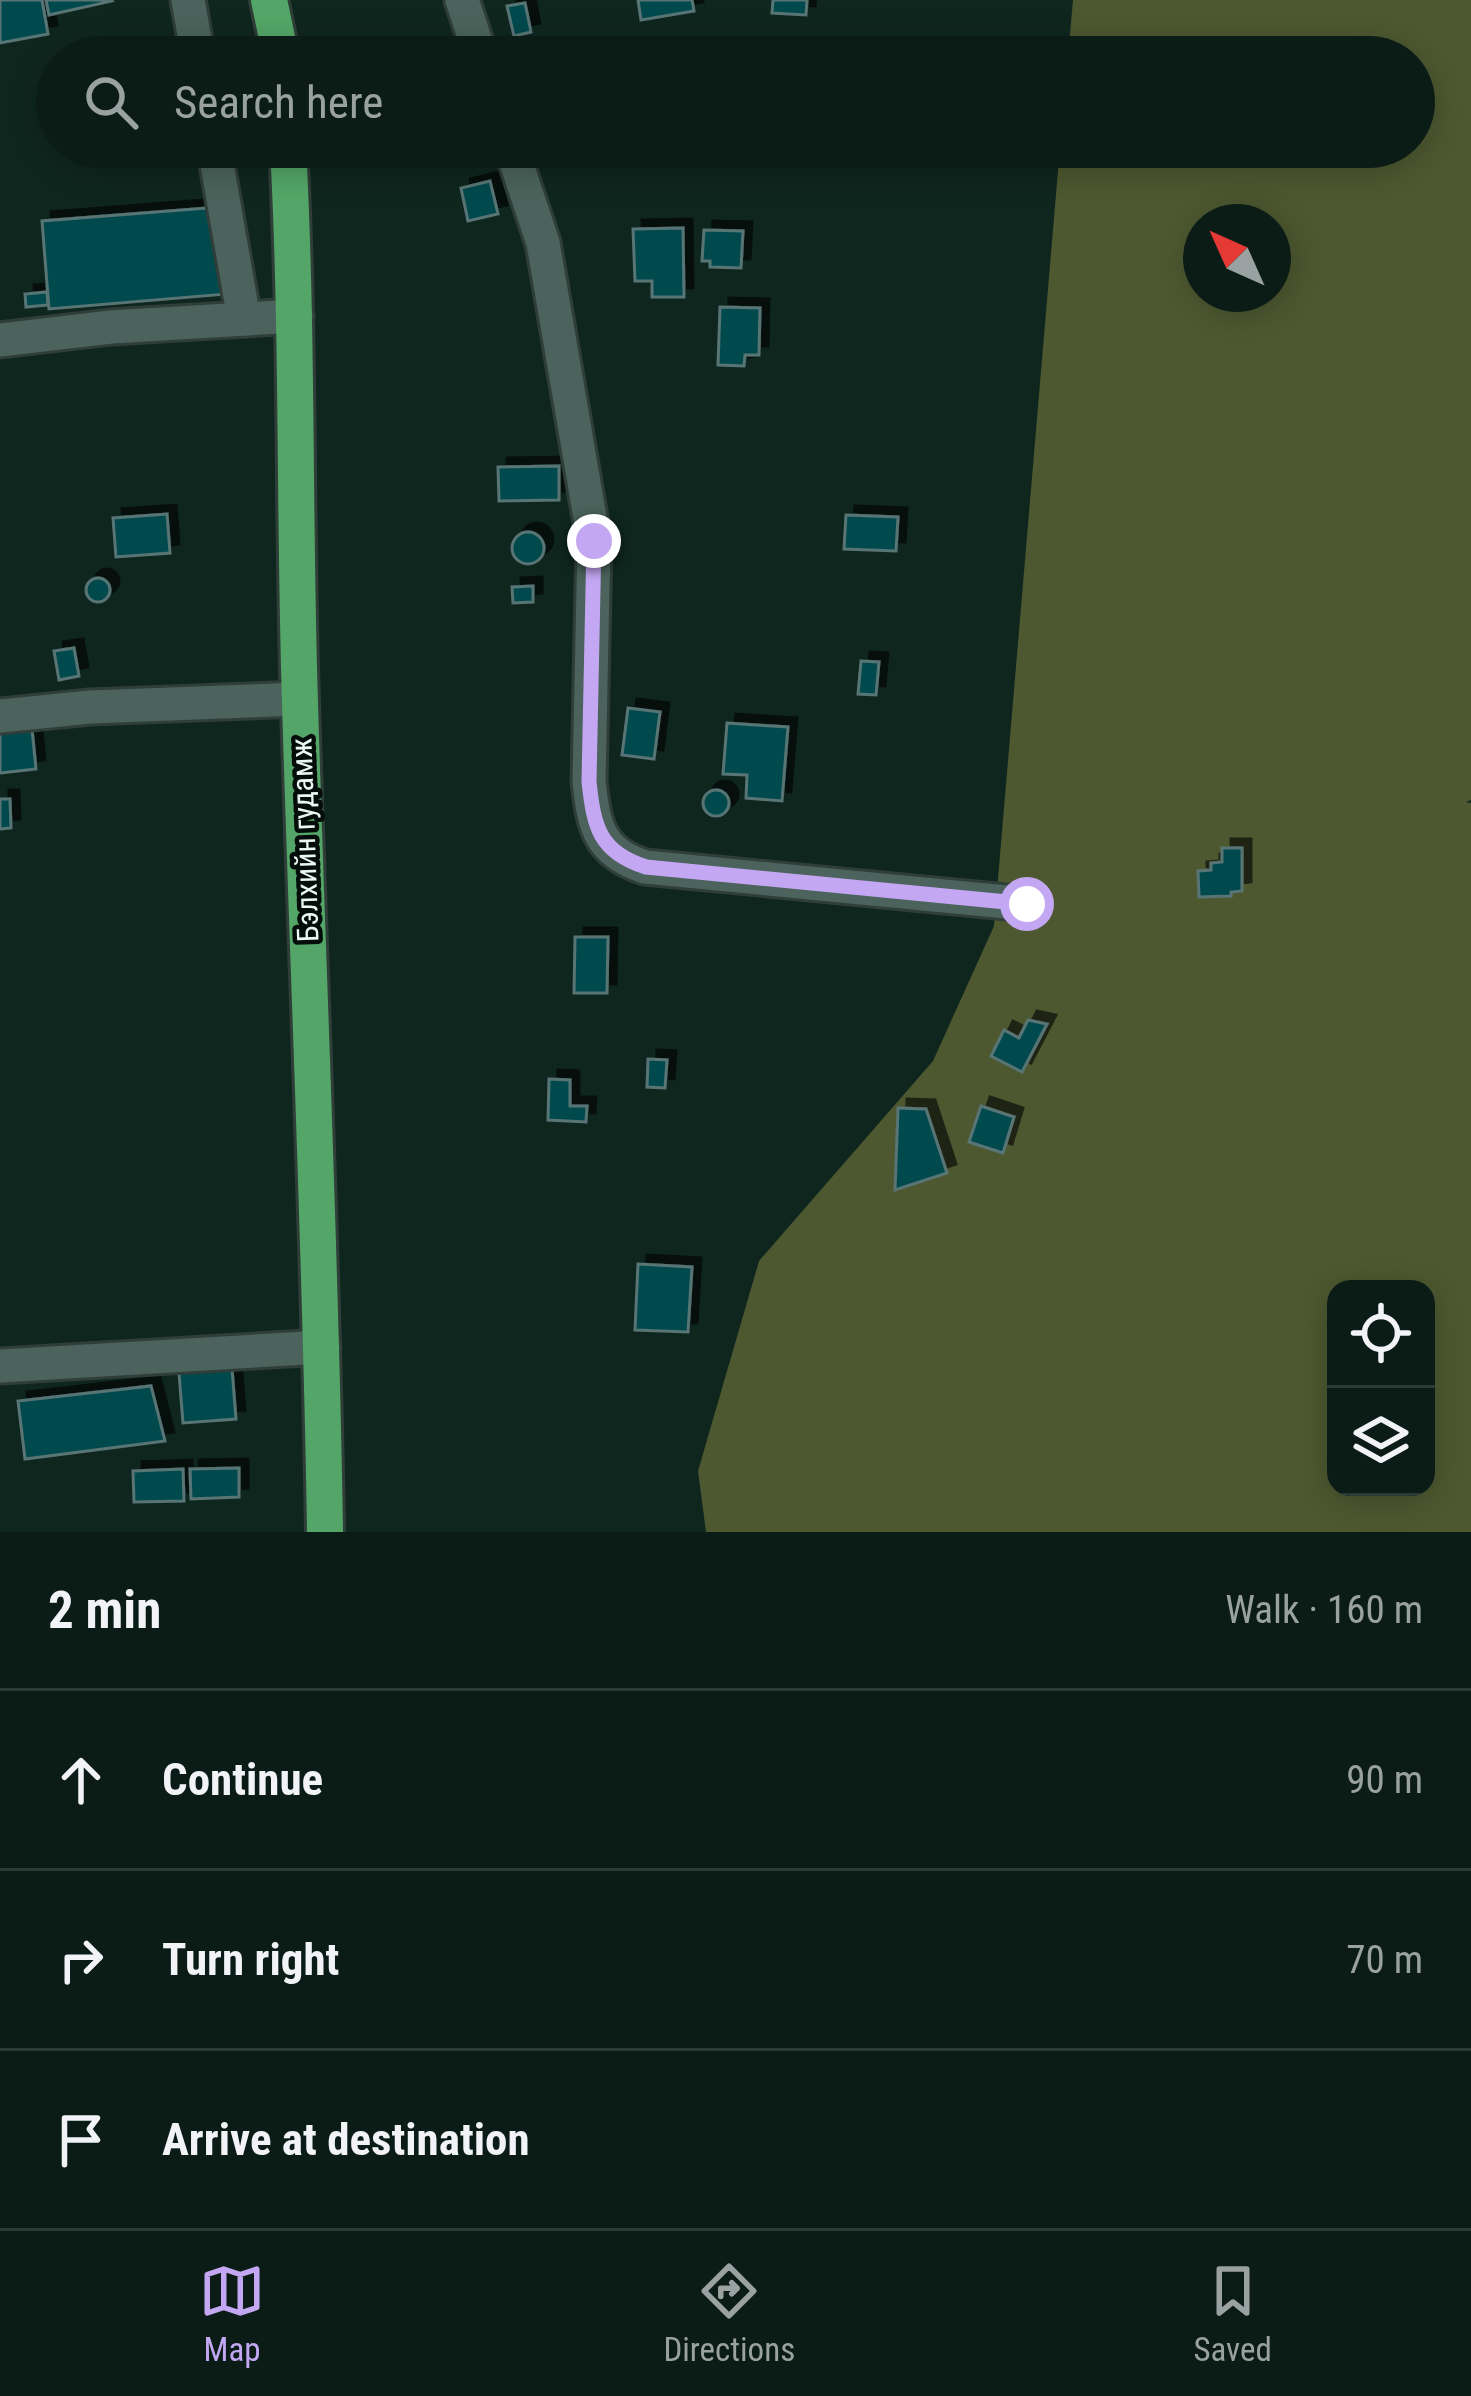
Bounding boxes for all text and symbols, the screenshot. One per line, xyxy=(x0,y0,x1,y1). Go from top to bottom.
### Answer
search box xyxy=(36,36,1435,168)
icon: search xyxy=(78,69,144,135)
text: Search here xyxy=(174,76,383,129)
north arrow xyxy=(1183,204,1291,312)
route end xyxy=(567,514,621,568)
street label: Бэлхийн гудамж xyxy=(283,737,326,943)
route start xyxy=(1000,877,1054,931)
map controls xyxy=(1327,1280,1435,1496)
button: locate xyxy=(1327,1280,1435,1388)
button: layers xyxy=(1327,1388,1435,1496)
text: 2 min xyxy=(48,1581,161,1640)
text: Walk · 160 m xyxy=(1225,1587,1423,1633)
icon: ahead xyxy=(48,1747,114,1813)
text: Continue xyxy=(162,1753,323,1806)
text: 90 m xyxy=(1346,1757,1423,1803)
icon: right xyxy=(48,1927,114,1993)
text: Turn right xyxy=(162,1933,339,1986)
text: 70 m xyxy=(1346,1937,1423,1983)
icon: arrive xyxy=(48,2107,114,2173)
text: Arrive at destination xyxy=(162,2113,530,2166)
tab: Map xyxy=(199,2258,265,2369)
tab: Directions xyxy=(663,2258,795,2369)
tab: Saved xyxy=(1193,2258,1272,2369)

